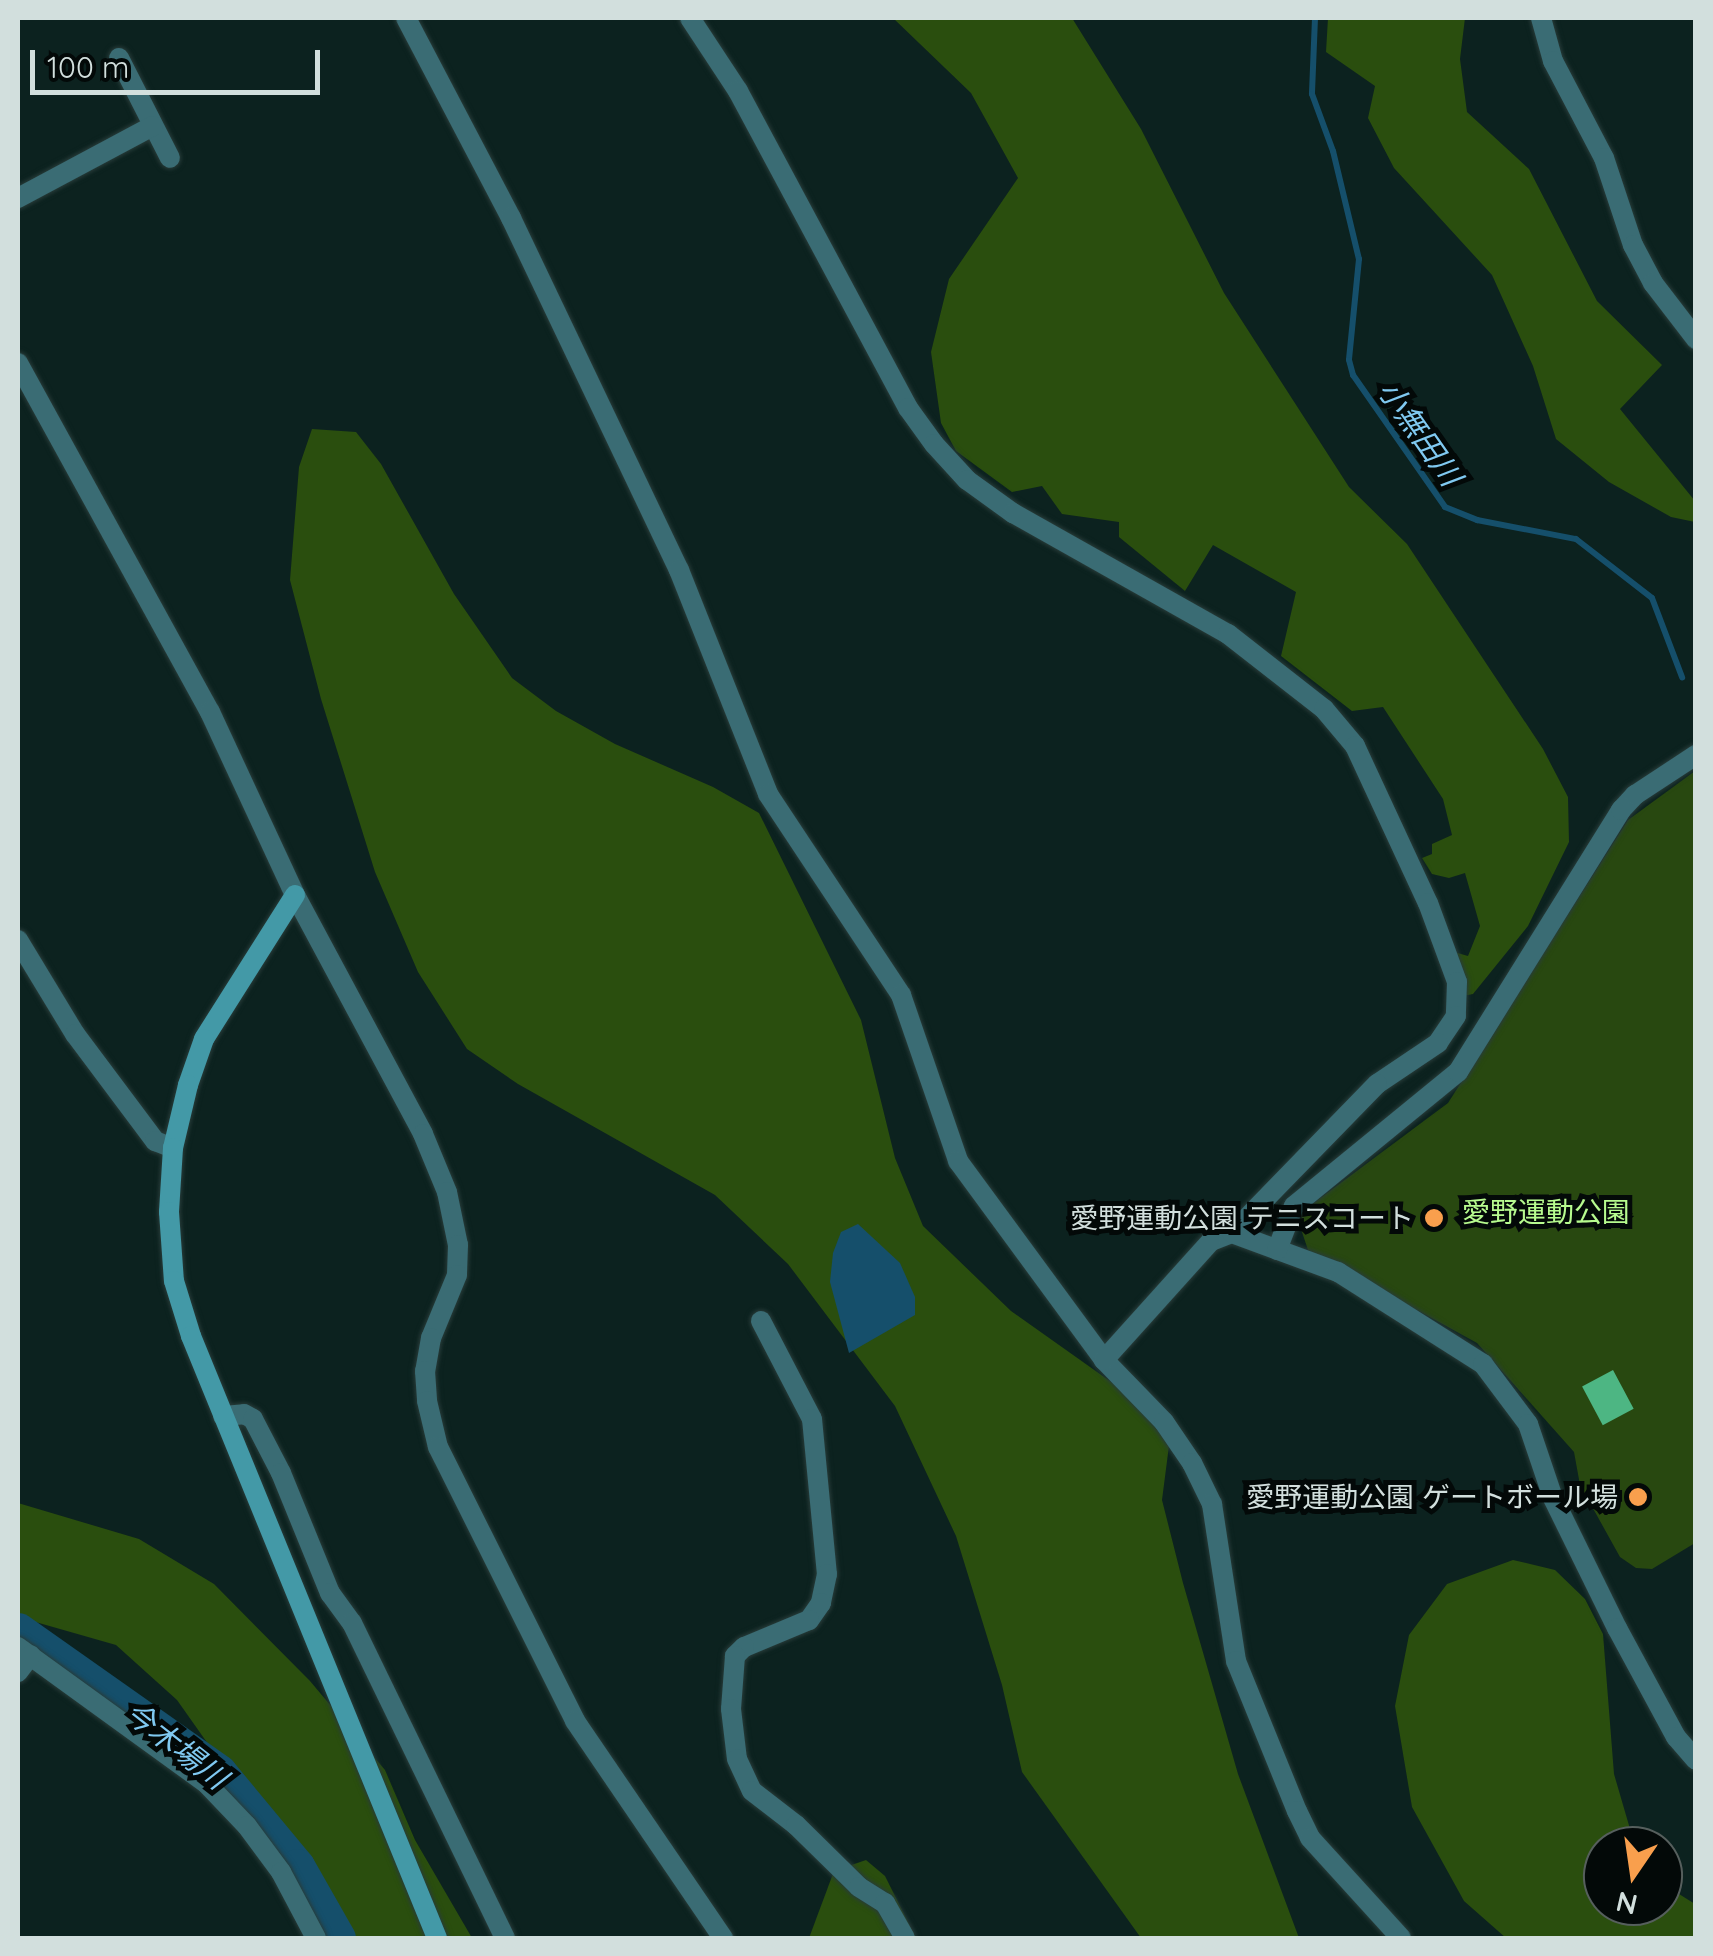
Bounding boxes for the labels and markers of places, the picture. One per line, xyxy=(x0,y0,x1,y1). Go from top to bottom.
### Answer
place label: 愛野運動公園 テニスコート xyxy=(1070,1201,1414,1235)
marker: 愛野運動公園 テニスコート xyxy=(1423,1207,1445,1229)
place label: 愛野運動公園 ゲートボール場 xyxy=(1246,1480,1618,1514)
marker: 愛野運動公園 ゲートボール場 xyxy=(1627,1486,1649,1508)

